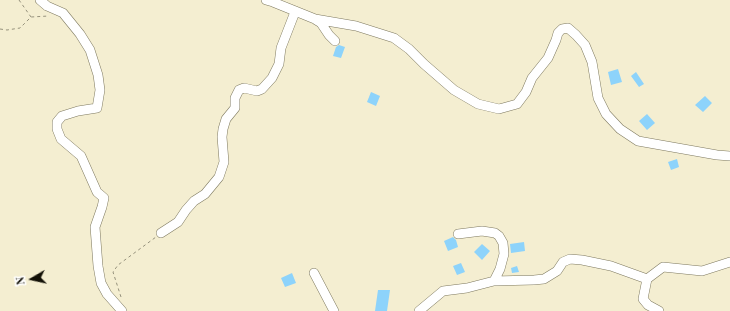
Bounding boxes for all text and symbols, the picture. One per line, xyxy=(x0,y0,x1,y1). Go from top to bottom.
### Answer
north arrow xyxy=(12,259,52,299)
text: N xyxy=(12,276,28,286)

